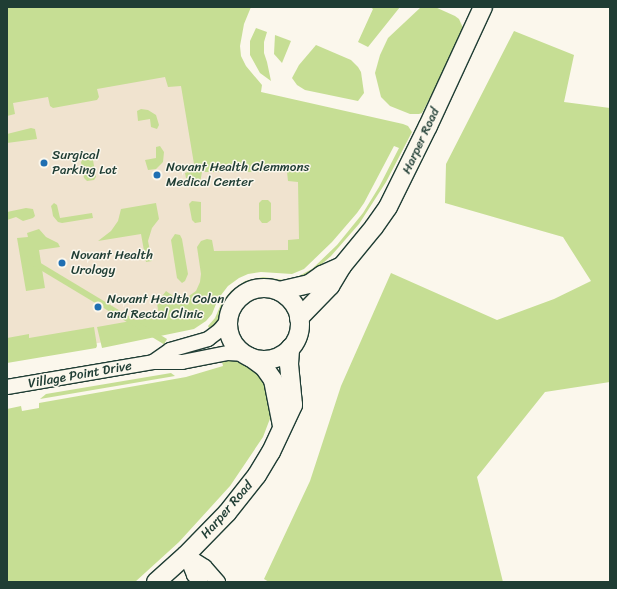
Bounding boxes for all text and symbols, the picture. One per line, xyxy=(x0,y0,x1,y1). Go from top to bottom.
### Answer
street label: Harper Road xyxy=(399,105,443,177)
place label: Surgical Parking Lot xyxy=(52,148,118,179)
marker: Surgical Parking Lot xyxy=(39,158,49,168)
place label: Novant Health Clemmons Medical Center xyxy=(166,160,310,191)
marker: Novant Health Clemmons Medical Center xyxy=(151,169,163,181)
place label: Novant Health Urology xyxy=(71,248,153,279)
marker: Novant Health Urology xyxy=(56,257,68,269)
place label: Novant Health Colon and Rectal Clinic xyxy=(107,292,225,323)
marker: Novant Health Colon and Rectal Clinic xyxy=(92,301,104,313)
street label: Village Point Drive xyxy=(27,358,133,392)
street label: Harper Road xyxy=(198,478,256,542)

